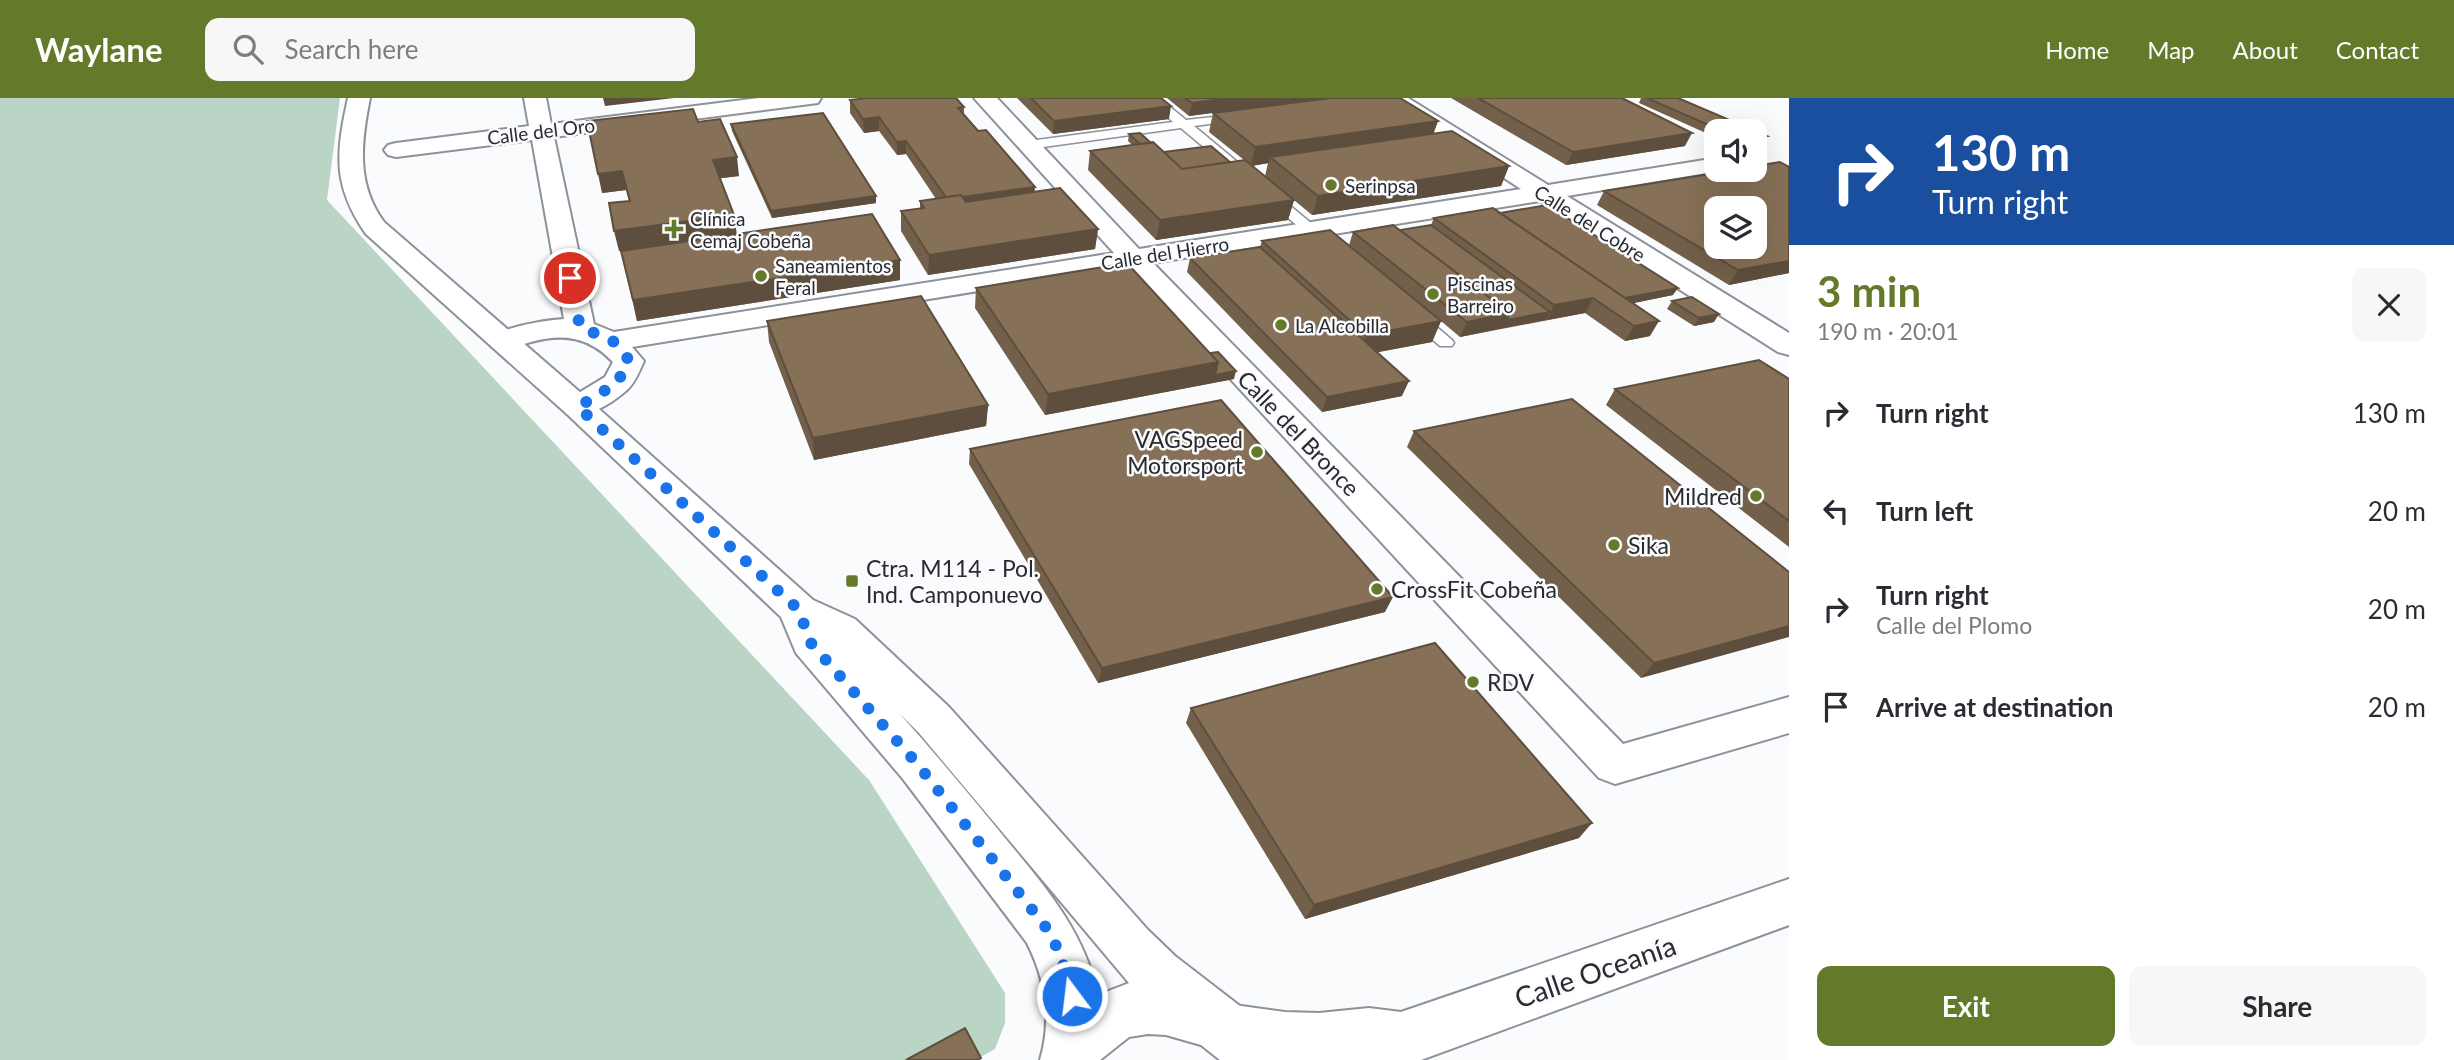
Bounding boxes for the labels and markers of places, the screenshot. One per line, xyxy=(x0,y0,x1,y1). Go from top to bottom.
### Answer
place label: Serinpsa xyxy=(1345,174,1416,197)
marker: Serinpsa xyxy=(1323,177,1339,193)
place label: Clínica Cemaj Cobeña xyxy=(690,207,811,252)
marker: Clínica Cemaj Cobeña xyxy=(664,219,684,239)
pin xyxy=(540,248,600,308)
place label: Saneamientos Feral xyxy=(775,254,891,299)
marker: Saneamientos Feral xyxy=(753,268,769,284)
place label: Piscinas Barreiro xyxy=(1447,272,1514,317)
marker: Piscinas Barreiro xyxy=(1425,286,1441,302)
place label: La Alcobilla xyxy=(1295,314,1389,337)
marker: La Alcobilla xyxy=(1273,317,1289,333)
place label: VAGSpeed Motorsport xyxy=(1127,425,1244,479)
marker: VAGSpeed Motorsport xyxy=(1249,444,1265,460)
place label: Mildred xyxy=(1664,482,1742,510)
marker: Mildred xyxy=(1748,488,1764,504)
place label: Sika xyxy=(1628,531,1669,559)
marker: Sika xyxy=(1606,537,1622,553)
place label: Ctra. M114 - Pol. Ind. Camponuevo xyxy=(866,554,1043,608)
marker: Ctra. M114 - Pol. Ind. Camponuevo xyxy=(844,573,860,589)
place label: CrossFit Cobeña xyxy=(1391,575,1557,603)
marker: CrossFit Cobeña xyxy=(1369,581,1385,597)
place label: RDV xyxy=(1487,668,1534,696)
marker: RDV xyxy=(1465,674,1481,690)

